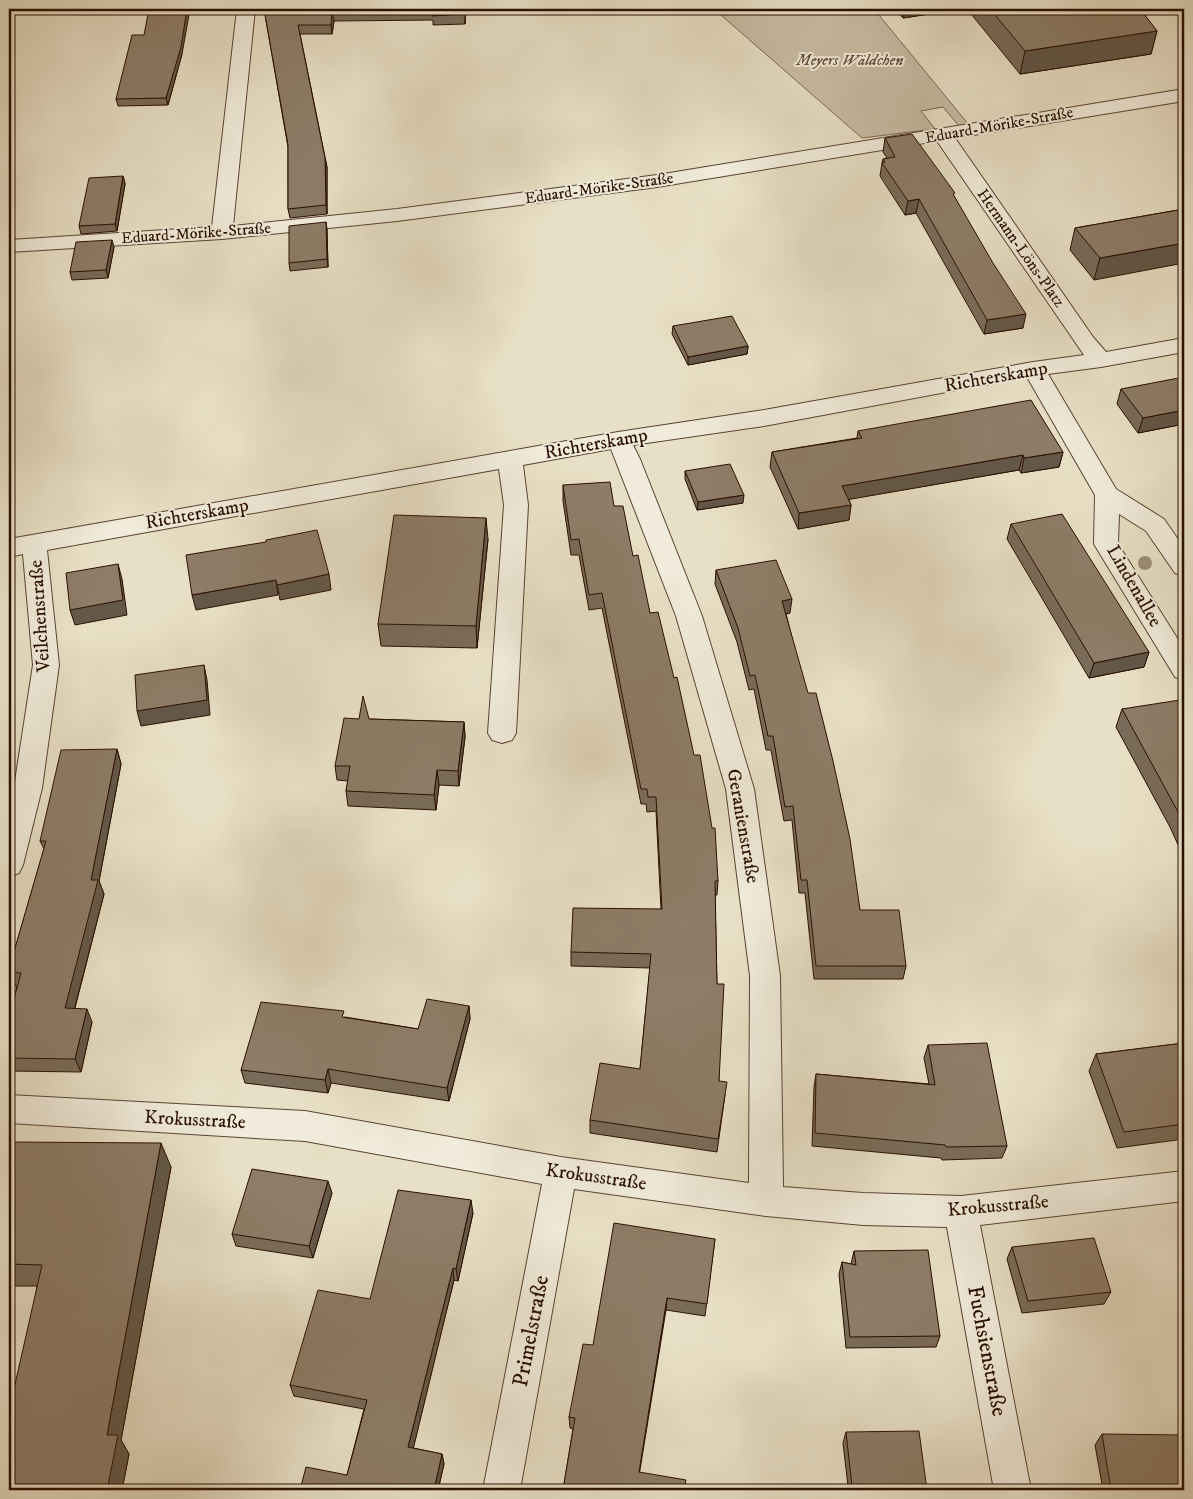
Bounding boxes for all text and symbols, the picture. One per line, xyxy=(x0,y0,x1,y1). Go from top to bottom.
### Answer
park label: Meyers Wäldchen xyxy=(796,50,903,70)
street label: Eduard-Mörike-Straße xyxy=(923,102,1075,148)
street label: Eduard-Mörike-Straße xyxy=(523,168,675,208)
street label: Hermann-Löns-Platz xyxy=(973,185,1069,311)
street label: Eduard-Mörike-Straße xyxy=(121,218,272,248)
street label: Richterskamp xyxy=(943,357,1049,397)
street label: Richterskamp xyxy=(543,424,649,464)
street label: Richterskamp xyxy=(144,494,250,534)
street label: Lindenallee xyxy=(1101,541,1167,631)
street label: Veilchenstraße xyxy=(25,559,55,674)
street label: Geranienstraße xyxy=(722,767,764,885)
street label: Krokusstraße xyxy=(144,1106,246,1134)
street label: Krokusstraße xyxy=(544,1159,648,1195)
street label: Krokusstraße xyxy=(947,1190,1050,1222)
street label: Primelstraße xyxy=(507,1273,555,1389)
street label: Fuchsienstraße xyxy=(961,1283,1013,1419)

